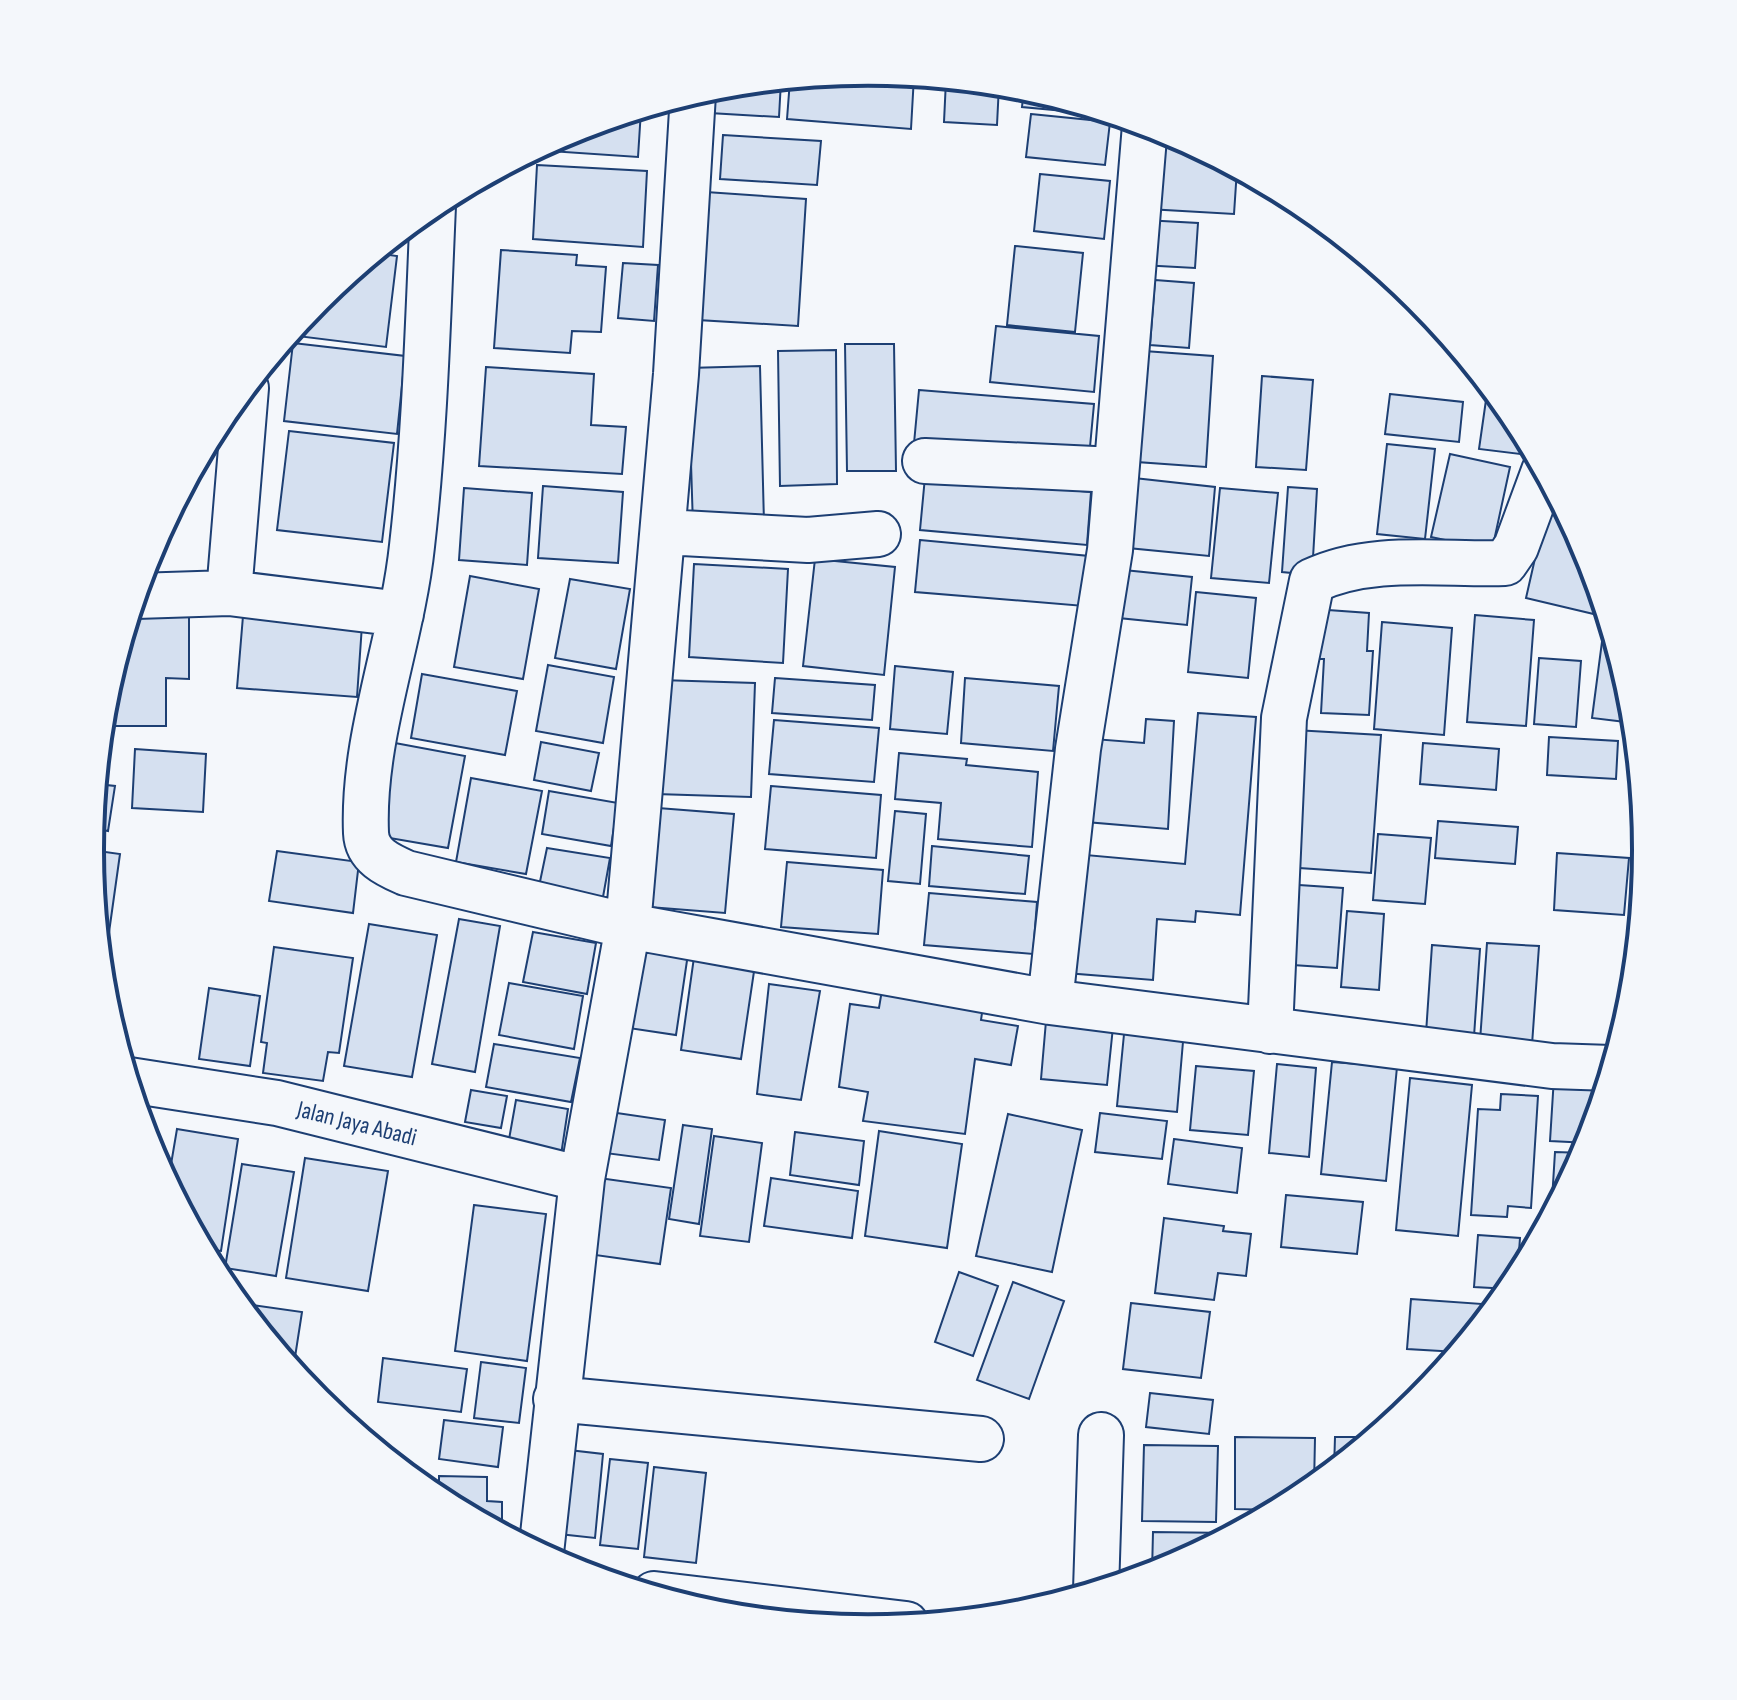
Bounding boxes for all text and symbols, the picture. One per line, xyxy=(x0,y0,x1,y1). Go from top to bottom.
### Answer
street label: Jalan Jaya Abadi xyxy=(293,1094,420,1152)

